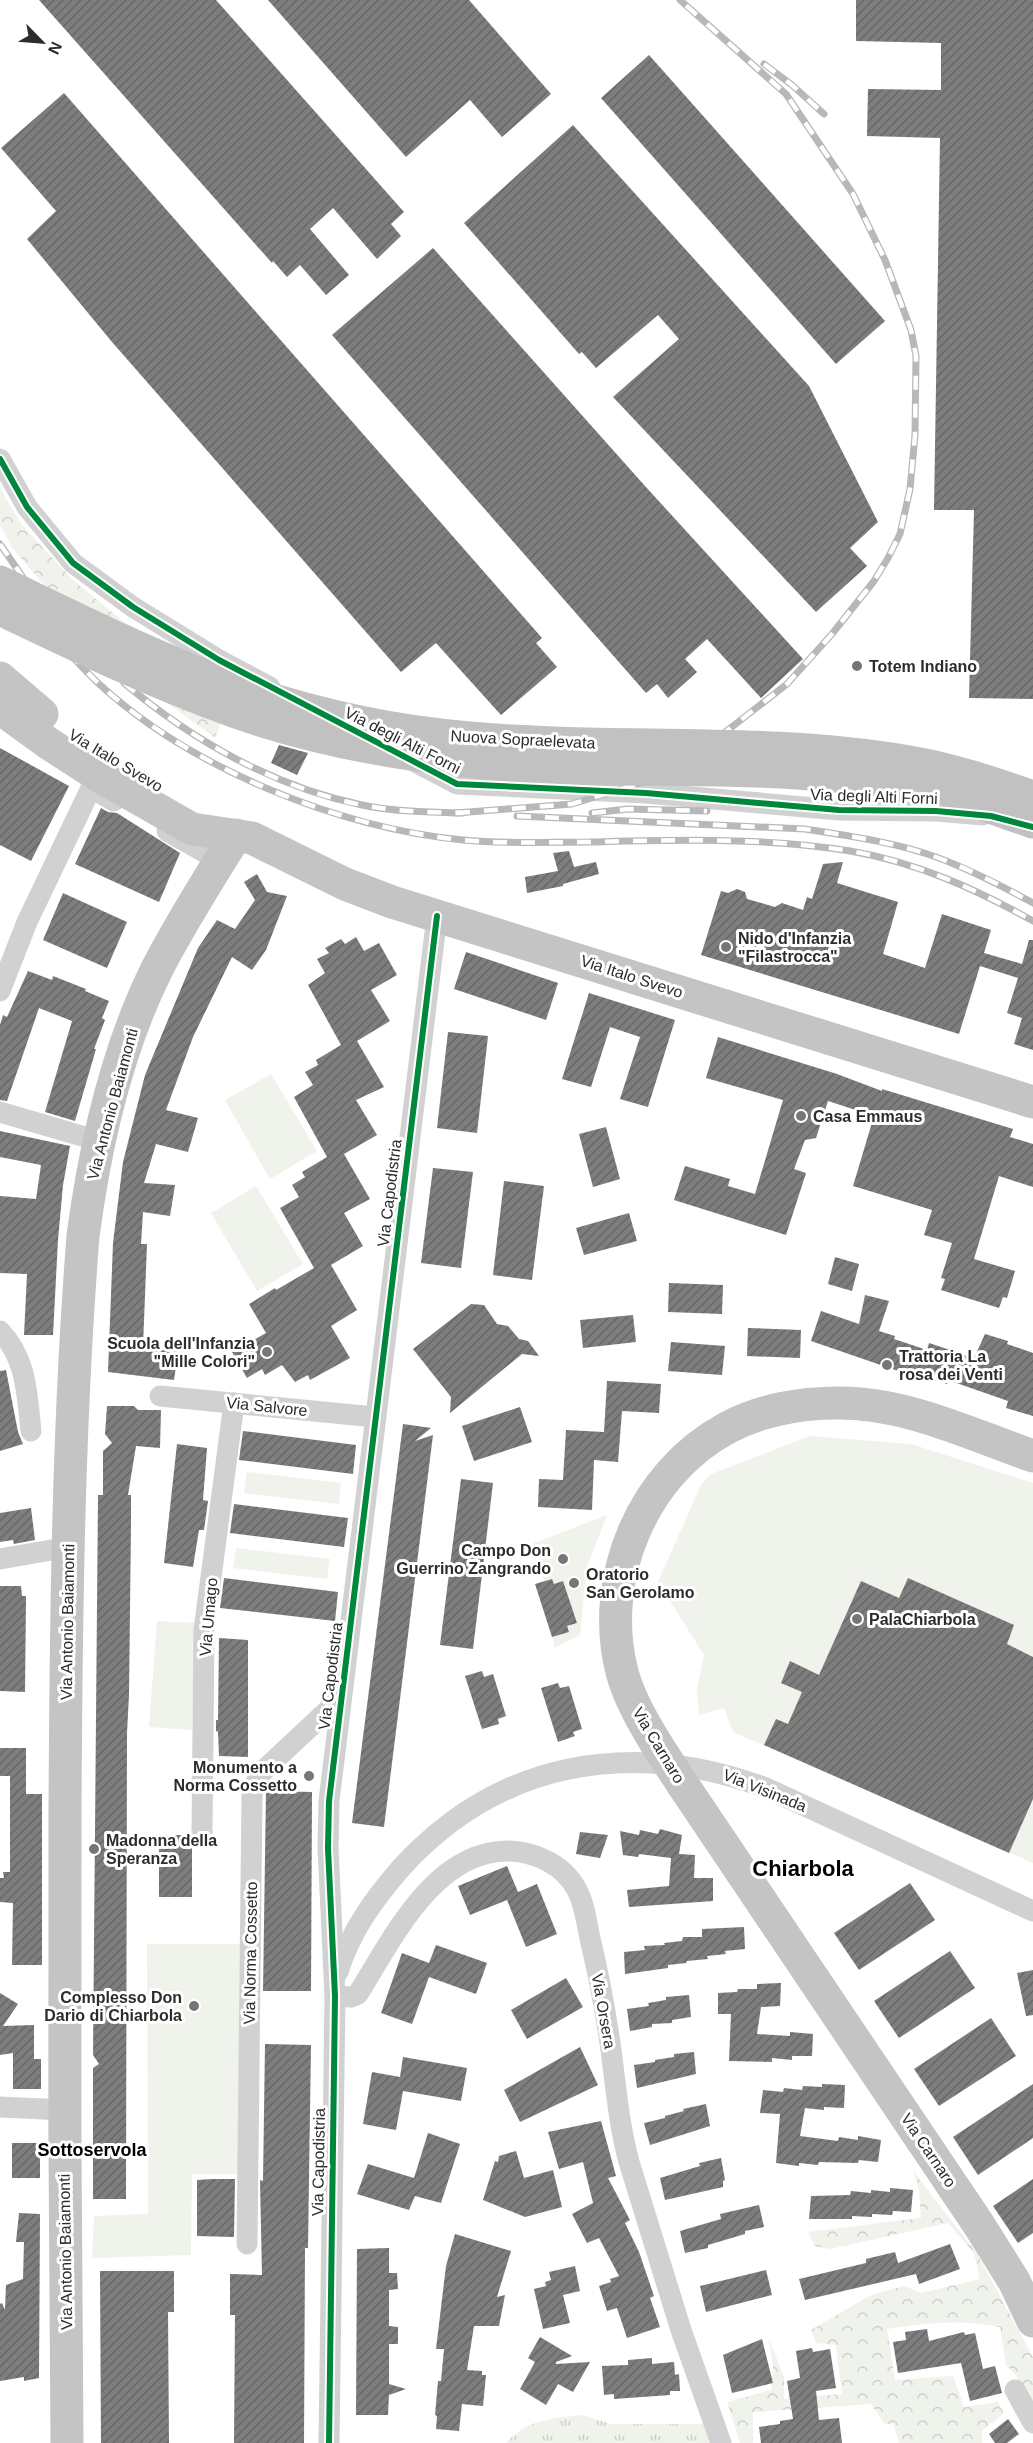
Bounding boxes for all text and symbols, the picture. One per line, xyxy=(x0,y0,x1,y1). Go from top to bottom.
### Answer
north arrow xyxy=(12,12,72,72)
text: N xyxy=(45,39,65,57)
place label: Totem Indiano xyxy=(869,658,977,675)
marker: Totem Indiano xyxy=(850,659,864,673)
street label: Via degli Alti Forni xyxy=(342,704,464,777)
street label: Via Italo Svevo xyxy=(66,726,166,795)
street label: Nuova Sopraelevata xyxy=(450,727,596,752)
street label: Via degli Alti Forni xyxy=(810,786,938,807)
place label: Nido d'Infanzia "Filastrocca" xyxy=(738,930,851,965)
marker: Nido d'Infanzia "Filastrocca" xyxy=(719,940,733,954)
street label: Via Italo Svevo xyxy=(579,952,685,1001)
street label: Via Antonio Baiamonti xyxy=(84,1026,141,1182)
place label: Casa Emmaus xyxy=(813,1108,922,1125)
marker: Casa Emmaus xyxy=(794,1109,808,1123)
street label: Via Capodistria xyxy=(374,1138,405,1248)
place label: Scuola dell'Infanzia "Mille Colori" xyxy=(107,1335,255,1370)
marker: Scuola dell'Infanzia "Mille Colori" xyxy=(260,1345,274,1359)
place label: Trattoria La rosa dei Venti xyxy=(899,1348,1003,1383)
marker: Trattoria La rosa dei Venti xyxy=(880,1358,894,1372)
street label: Via Salvore xyxy=(226,1394,308,1419)
place label: Campo Don Guerrino Zangrando xyxy=(396,1542,551,1577)
street label: Via Antonio Baiamonti xyxy=(58,1544,77,1700)
marker: Campo Don Guerrino Zangrando xyxy=(556,1552,570,1566)
place label: Oratorio San Gerolamo xyxy=(586,1566,695,1601)
marker: Oratorio San Gerolamo xyxy=(567,1576,581,1590)
street label: Via Umago xyxy=(197,1577,220,1657)
place label: PalaChiarbola xyxy=(869,1611,976,1628)
marker: PalaChiarbola xyxy=(850,1612,864,1626)
street label: Via Capodistria xyxy=(315,1621,346,1731)
street label: Via Carnaro xyxy=(629,1704,688,1786)
place label: Monumento a Norma Cossetto xyxy=(173,1759,297,1794)
street label: Via Visinada xyxy=(721,1766,809,1815)
marker: Monumento a Norma Cossetto xyxy=(302,1769,316,1783)
place label: Madonna della Speranza xyxy=(106,1832,217,1867)
marker: Madonna della Speranza xyxy=(87,1842,101,1856)
district label: Chiarbola xyxy=(752,1856,854,1881)
street label: Via Norma Cossetto xyxy=(241,1881,260,2025)
street label: Via Orsera xyxy=(589,1972,619,2050)
place label: Complesso Don Dario di Chiarbola xyxy=(44,1989,182,2024)
marker: Complesso Don Dario di Chiarbola xyxy=(187,1999,201,2013)
street label: Via Capodistria xyxy=(309,2108,328,2216)
street label: Via Carnaro xyxy=(898,2110,959,2190)
district label: Sottoservola xyxy=(37,2140,148,2160)
street label: Via Antonio Baiamonti xyxy=(56,2174,75,2330)

